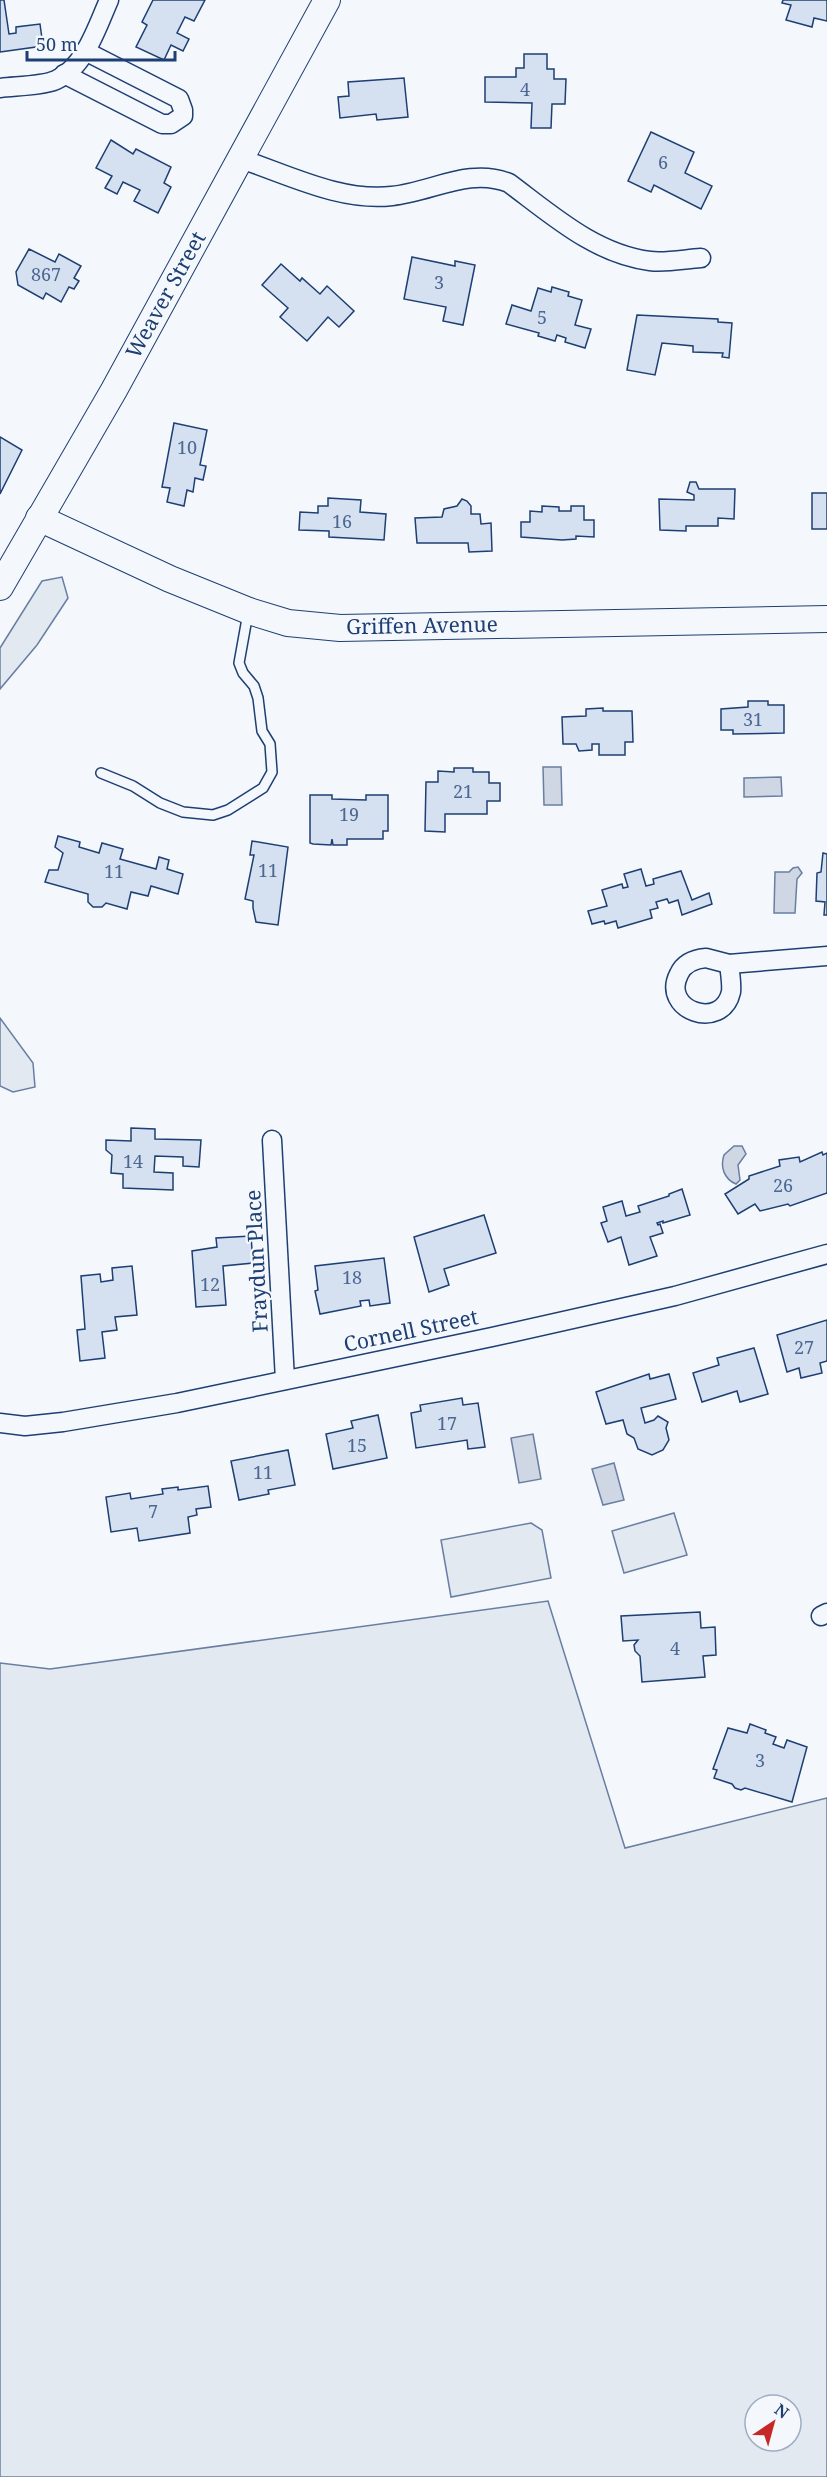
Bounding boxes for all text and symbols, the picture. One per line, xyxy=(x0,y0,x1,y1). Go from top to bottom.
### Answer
scale bar xyxy=(27,24,176,62)
text: 50 m xyxy=(36,32,78,56)
house number: 4 xyxy=(520,77,530,101)
house number: 6 xyxy=(658,150,668,174)
street label: Weaver Street xyxy=(119,226,212,363)
house number: 867 xyxy=(31,262,61,286)
house number: 3 xyxy=(434,270,444,294)
house number: 5 xyxy=(537,305,547,329)
house number: 10 xyxy=(177,435,197,459)
house number: 16 xyxy=(332,509,352,533)
street label: Griffen Avenue xyxy=(346,610,498,640)
house number: 31 xyxy=(743,707,763,731)
house number: 21 xyxy=(453,779,473,803)
house number: 19 xyxy=(339,802,359,826)
house number: 11 xyxy=(258,858,278,882)
house number: 11 xyxy=(104,859,124,883)
house number: 14 xyxy=(123,1149,143,1173)
house number: 26 xyxy=(773,1173,793,1197)
street label: Fraydun Place xyxy=(238,1189,274,1333)
house number: 18 xyxy=(342,1265,362,1289)
house number: 12 xyxy=(200,1272,220,1296)
street label: Cornell Street xyxy=(341,1302,481,1358)
house number: 27 xyxy=(794,1335,814,1359)
house number: 17 xyxy=(437,1411,457,1435)
house number: 15 xyxy=(347,1433,367,1457)
house number: 11 xyxy=(253,1460,273,1484)
house number: 7 xyxy=(148,1499,158,1523)
house number: 4 xyxy=(670,1636,680,1660)
house number: 3 xyxy=(755,1748,765,1772)
north arrow xyxy=(743,2393,803,2453)
text: N xyxy=(770,2398,794,2424)

